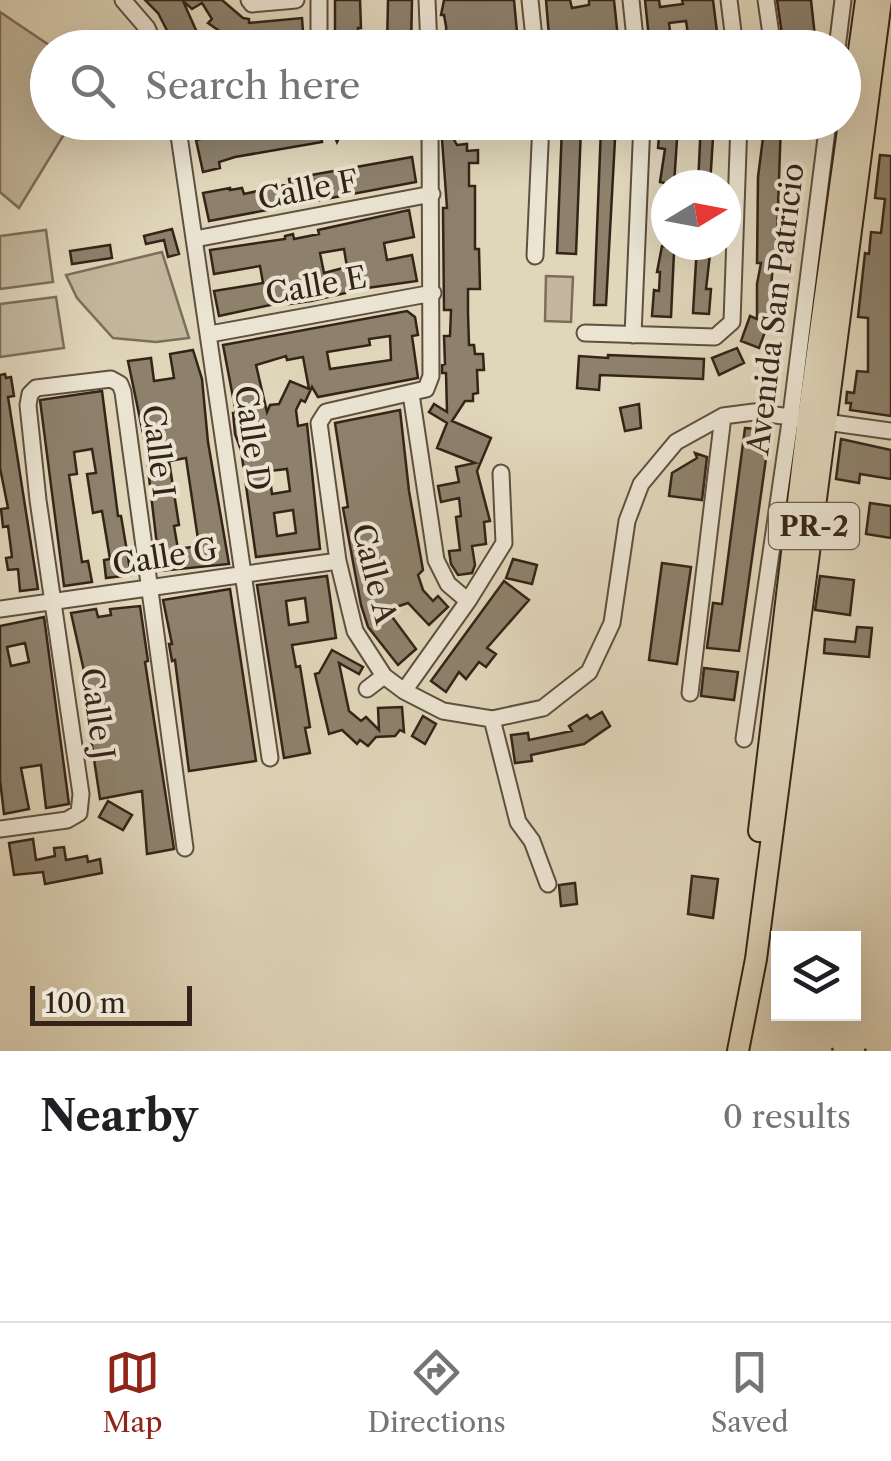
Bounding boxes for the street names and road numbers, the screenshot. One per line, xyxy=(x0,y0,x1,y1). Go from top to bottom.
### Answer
street label: Avenida San Patricio xyxy=(739,161,812,458)
street label: Calle F xyxy=(255,162,361,217)
street label: Calle E xyxy=(262,258,369,313)
street label: Calle D xyxy=(227,383,278,493)
street label: Calle I xyxy=(134,403,183,499)
road number: PR-2 xyxy=(769,503,859,549)
street label: Calle A xyxy=(344,520,405,629)
street label: Calle G xyxy=(110,530,220,583)
street label: Calle J xyxy=(73,666,122,762)

